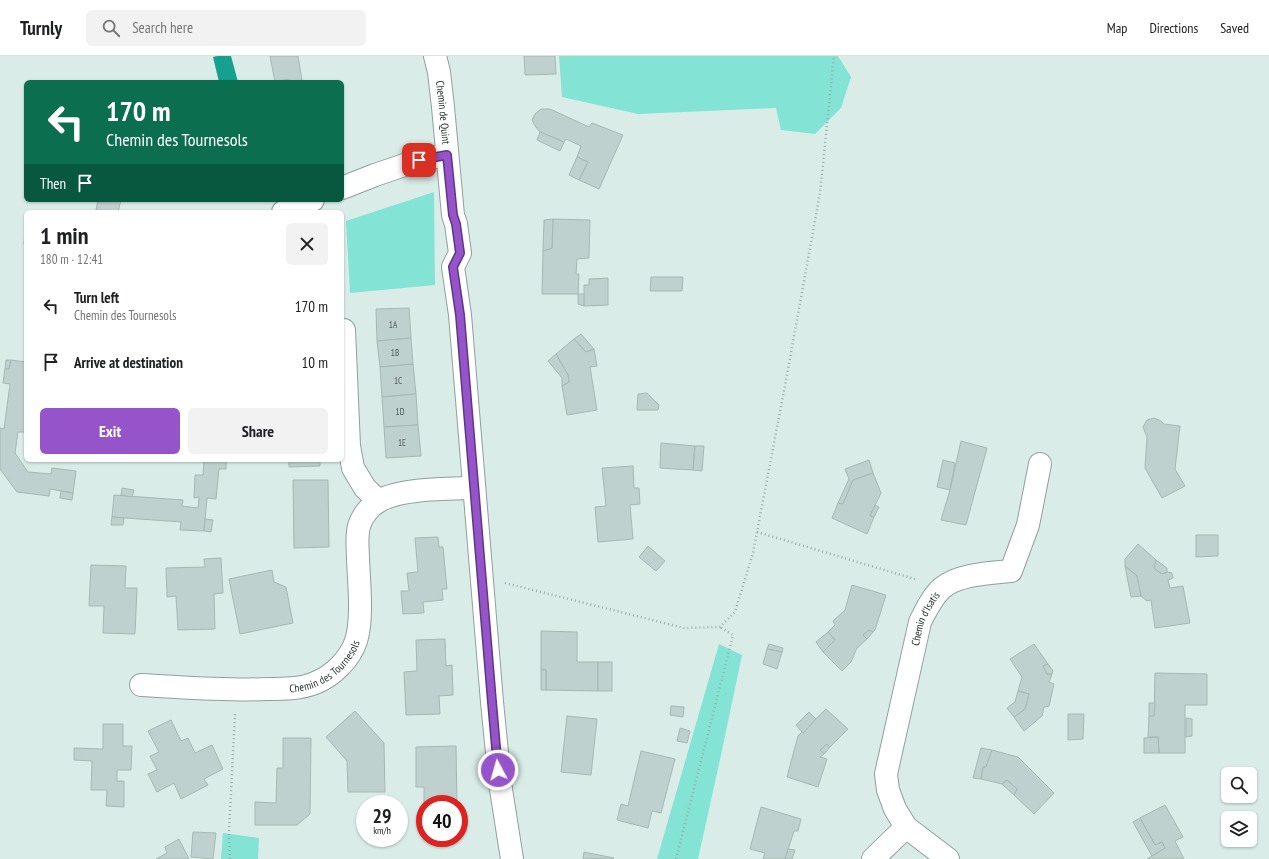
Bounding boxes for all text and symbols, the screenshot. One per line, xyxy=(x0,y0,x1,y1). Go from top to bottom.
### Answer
search box xyxy=(86,10,366,46)
text: Turnly xyxy=(20,16,62,40)
icon: search xyxy=(100,17,122,39)
text: Search here xyxy=(132,18,193,37)
text: Map xyxy=(1107,19,1127,37)
text: Directions xyxy=(1149,19,1198,37)
text: Saved xyxy=(1220,19,1249,37)
street label: Chemin de Quint xyxy=(433,80,453,145)
text: 170 m xyxy=(106,92,170,129)
icon: left xyxy=(40,96,92,148)
text: Chemin des Tournesols xyxy=(106,128,248,151)
pin xyxy=(402,143,436,177)
icon: arrive xyxy=(408,149,430,171)
icon: arrive xyxy=(74,172,96,194)
text: Then xyxy=(40,174,66,193)
text: 1 min xyxy=(40,220,88,251)
button: close xyxy=(286,223,328,265)
text: 180 m · 12:41 xyxy=(40,251,103,268)
text: Turn left xyxy=(74,288,119,307)
icon: left xyxy=(40,295,62,317)
text: 170 m xyxy=(295,297,328,316)
text: Chemin des Tournesols xyxy=(74,307,176,324)
house number: 1A xyxy=(389,319,398,330)
house number: 1B xyxy=(391,347,399,358)
icon: arrive xyxy=(40,351,62,373)
text: Arrive at destination xyxy=(74,353,183,372)
text: 10 m xyxy=(302,353,328,372)
house number: 1C xyxy=(394,375,402,386)
house number: 1D xyxy=(396,406,405,417)
button: Exit xyxy=(40,408,180,454)
button: Share xyxy=(188,408,328,454)
house number: 1E xyxy=(398,437,406,448)
street label: Chemin d'Isatis xyxy=(908,588,943,647)
street label: Chemin des Tournesols xyxy=(289,638,363,695)
position arrow xyxy=(477,749,519,791)
map controls xyxy=(1221,767,1257,847)
button: search xyxy=(1221,767,1257,803)
speed limit sign: 40 xyxy=(416,795,468,847)
text: 29 xyxy=(372,803,392,829)
button: layers xyxy=(1221,811,1257,847)
text: km/h xyxy=(373,824,391,837)

